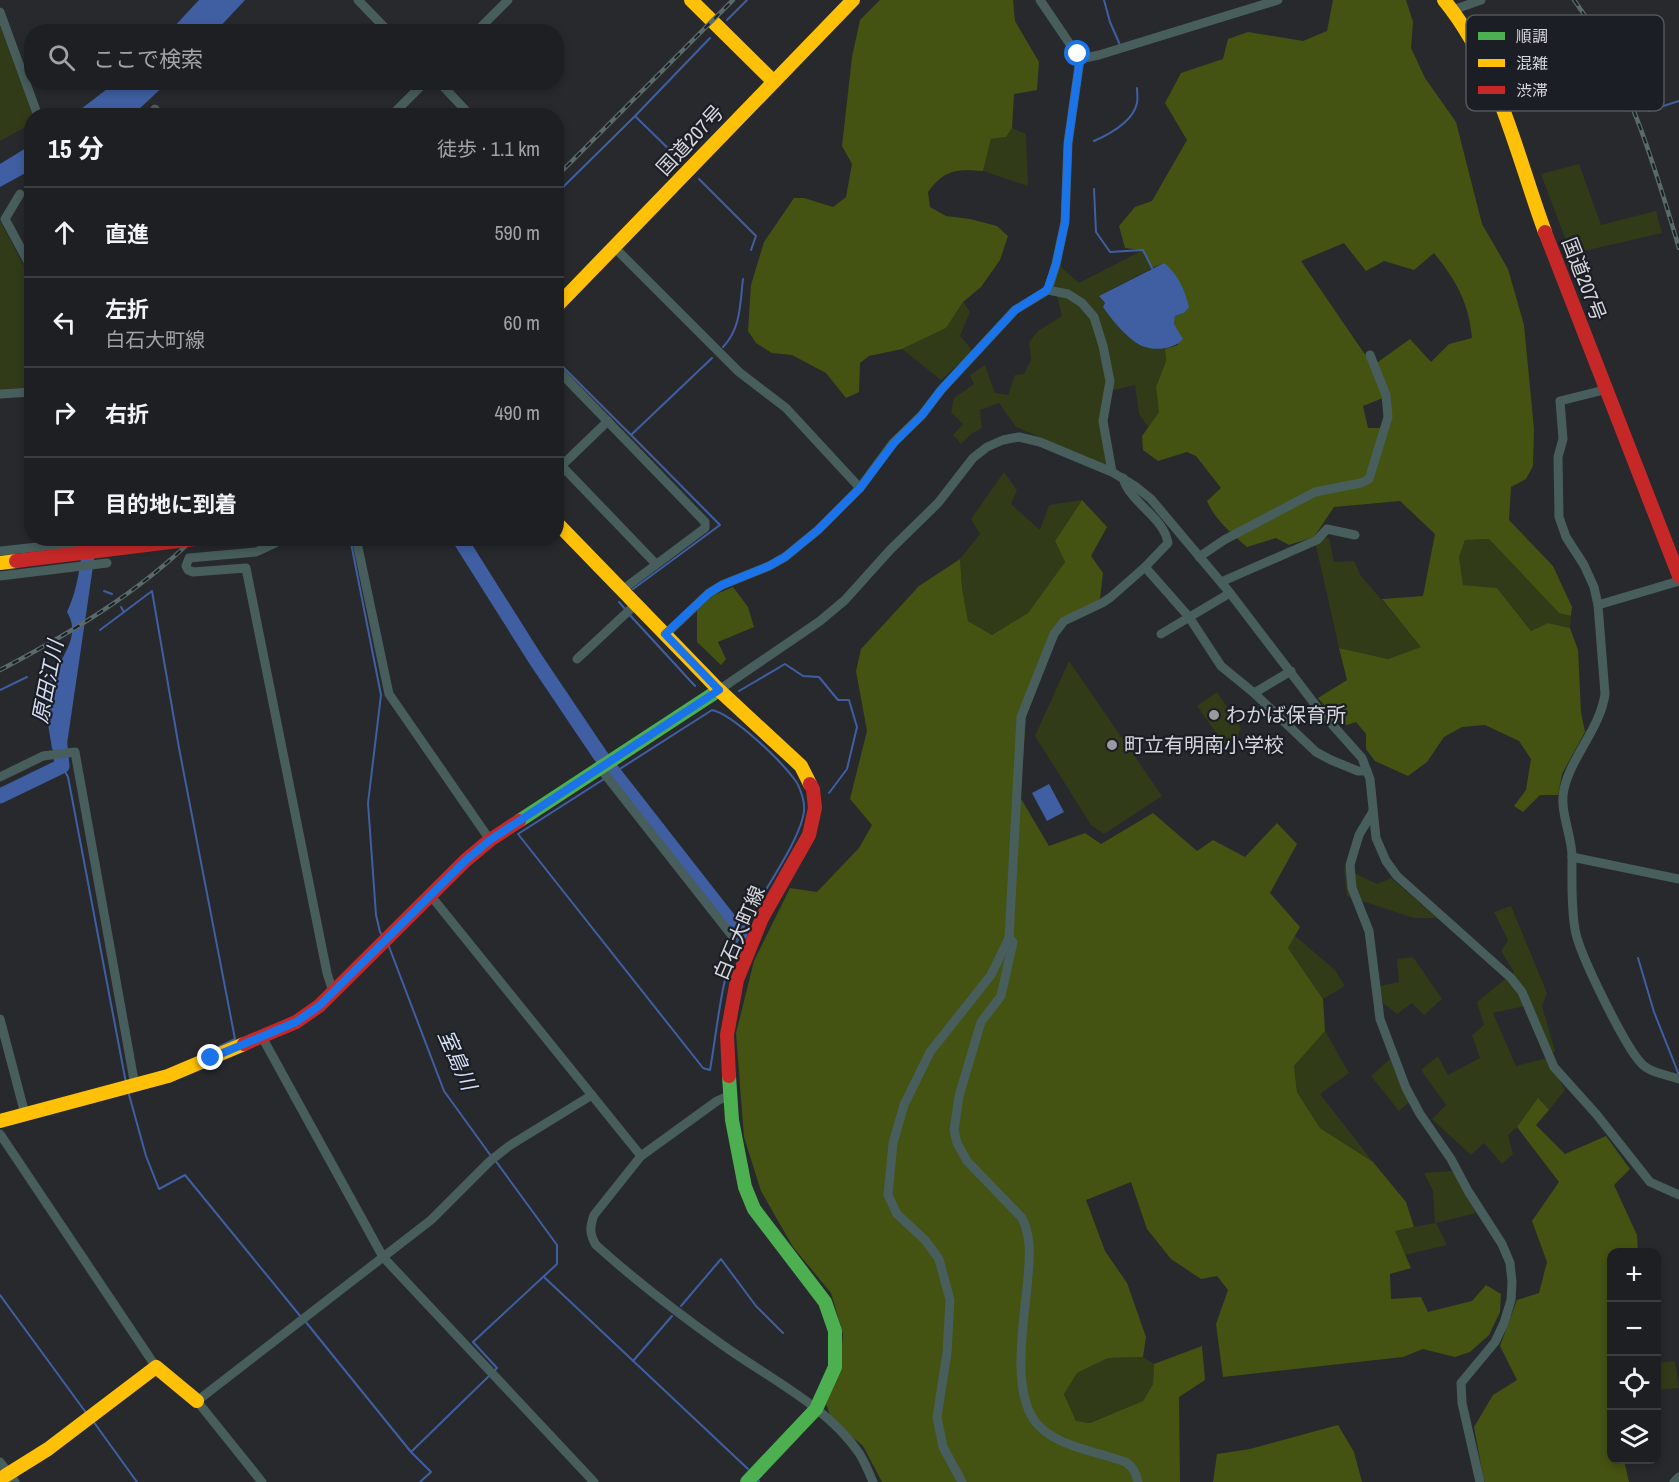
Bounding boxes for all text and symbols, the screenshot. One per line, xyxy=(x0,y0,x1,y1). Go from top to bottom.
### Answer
legend xyxy=(1466,15,1664,111)
search box xyxy=(24,24,564,90)
text: 順調 xyxy=(1516,25,1548,47)
route start xyxy=(1064,40,1090,66)
icon: search xyxy=(45,41,78,74)
text: ここで検索 xyxy=(93,44,203,74)
text: 混雑 xyxy=(1516,52,1548,74)
text: 渋滞 xyxy=(1516,79,1548,101)
street label: 国道207号 xyxy=(650,99,729,181)
text: 15 分 xyxy=(48,131,104,166)
text: 徒歩 · 1.1 km xyxy=(437,135,540,162)
icon: ahead xyxy=(48,216,81,249)
text: 直進 xyxy=(105,219,149,249)
text: 590 m xyxy=(494,219,540,246)
street label: 国道207号 xyxy=(1556,233,1613,324)
text: 左折 xyxy=(105,294,149,324)
icon: left xyxy=(48,306,81,339)
text: 60 m xyxy=(504,309,540,336)
text: 白石大町線 xyxy=(105,326,205,353)
icon: right xyxy=(48,396,81,429)
text: 右折 xyxy=(105,399,149,429)
text: 490 m xyxy=(494,399,540,426)
icon: arrive xyxy=(48,486,81,519)
text: 目的地に到着 xyxy=(105,489,237,519)
water label: 原田江川 xyxy=(25,636,70,726)
place label: わかば保育所 xyxy=(1226,701,1346,728)
marker: わかば保育所 xyxy=(1207,708,1221,722)
place label: 町立有明南小学校 xyxy=(1124,731,1284,758)
marker: 町立有明南小学校 xyxy=(1105,738,1119,752)
street label: 白石大町線 xyxy=(707,882,771,984)
water label: 室島川 xyxy=(431,1025,484,1096)
route end xyxy=(197,1044,223,1070)
map controls xyxy=(1607,1248,1661,1464)
button: + xyxy=(1607,1248,1661,1302)
button: − xyxy=(1607,1302,1661,1356)
button: locate xyxy=(1607,1356,1661,1410)
button: layers xyxy=(1607,1410,1661,1464)

